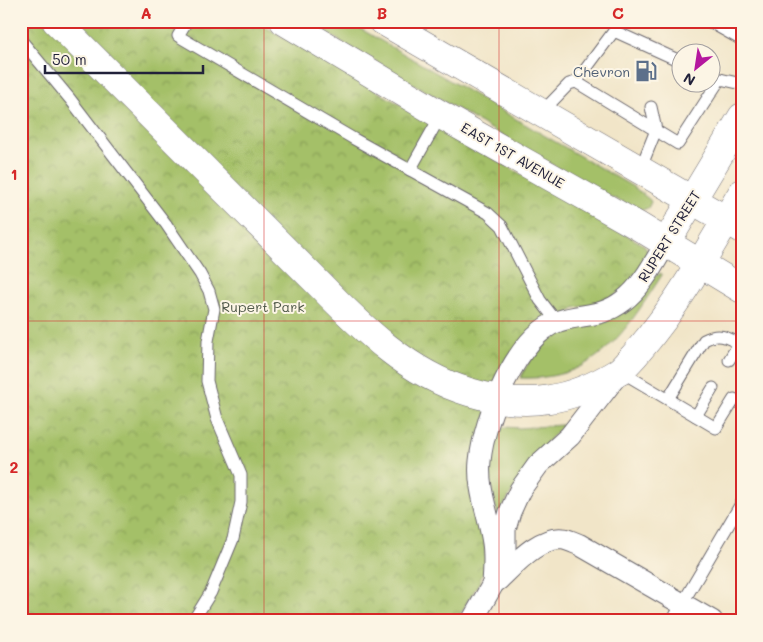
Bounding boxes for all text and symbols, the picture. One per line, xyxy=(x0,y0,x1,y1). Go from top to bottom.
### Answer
text: A xyxy=(140,2,152,23)
text: B xyxy=(377,2,387,23)
text: C xyxy=(612,2,624,23)
scale bar xyxy=(45,42,202,74)
north arrow xyxy=(670,42,720,92)
text: 50 m xyxy=(52,49,87,69)
fuel station icon: Chevron xyxy=(633,58,659,84)
place label: Chevron xyxy=(573,62,630,81)
text: N xyxy=(680,69,699,91)
street label: EAST 1ST AVENUE xyxy=(458,118,568,192)
text: 1 xyxy=(10,163,18,184)
street label: RUPERT STREET xyxy=(633,186,705,285)
park label: Rupert Park xyxy=(221,297,305,316)
text: 2 xyxy=(10,456,19,477)

